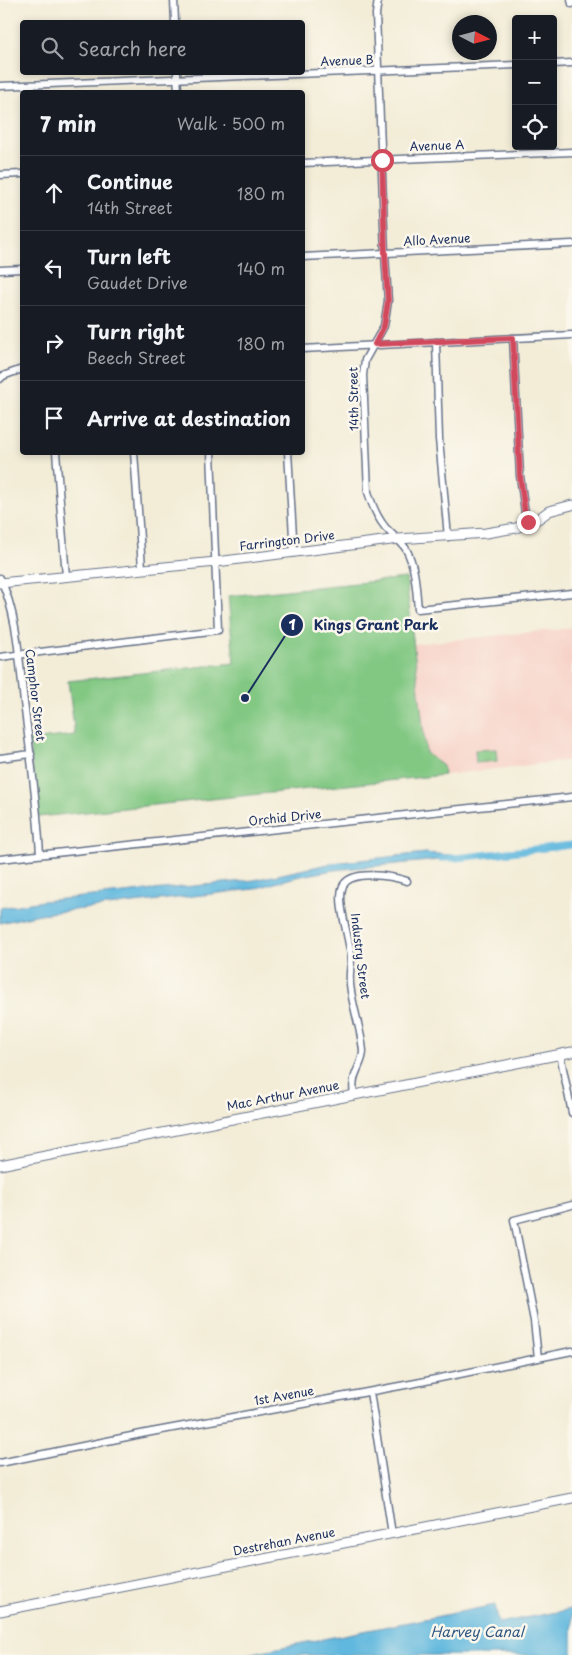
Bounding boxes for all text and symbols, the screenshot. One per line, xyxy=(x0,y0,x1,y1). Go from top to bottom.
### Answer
north arrow xyxy=(452,15,497,60)
map controls xyxy=(512,15,557,150)
button: + xyxy=(512,15,557,60)
search box xyxy=(20,20,305,75)
icon: search xyxy=(38,34,66,62)
text: Search here xyxy=(78,34,187,62)
street label: Avenue B xyxy=(320,50,374,70)
button: − xyxy=(512,60,557,105)
button: locate xyxy=(512,105,557,150)
text: 7 min xyxy=(40,107,96,139)
text: Walk · 500 m xyxy=(177,111,285,135)
street label: Avenue A xyxy=(409,135,465,155)
route start xyxy=(371,149,394,172)
text: Continue xyxy=(87,167,173,195)
icon: ahead xyxy=(40,179,68,207)
text: 180 m xyxy=(237,181,285,205)
text: 14th Street xyxy=(87,195,172,219)
street label: Allo Avenue xyxy=(403,228,472,250)
text: Turn left xyxy=(87,242,171,270)
icon: left xyxy=(40,254,68,282)
text: 140 m xyxy=(237,256,285,280)
text: Gaudet Drive xyxy=(87,270,188,294)
text: Turn right xyxy=(87,317,185,345)
icon: right xyxy=(40,329,68,357)
text: 180 m xyxy=(237,331,285,355)
text: Beech Street xyxy=(87,345,185,369)
street label: 14th Street xyxy=(343,367,363,431)
icon: arrive xyxy=(40,404,68,432)
text: Arrive at destination xyxy=(87,404,291,432)
route end xyxy=(517,511,540,534)
street label: Farrington Drive xyxy=(238,525,336,555)
callout: Kings Grant Park xyxy=(280,611,448,640)
text: 1 xyxy=(288,612,296,635)
text: Kings Grant Park xyxy=(314,614,439,635)
street label: Camphor Street xyxy=(21,648,51,742)
street label: Orchid Drive xyxy=(248,804,323,830)
street label: Industry Street xyxy=(347,912,375,1000)
street label: Mac Arthur Avenue xyxy=(225,1075,341,1115)
street label: 1st Avenue xyxy=(253,1381,316,1409)
street label: Destrehan Avenue xyxy=(231,1522,337,1560)
water label: Harvey Canal xyxy=(430,1621,526,1642)

